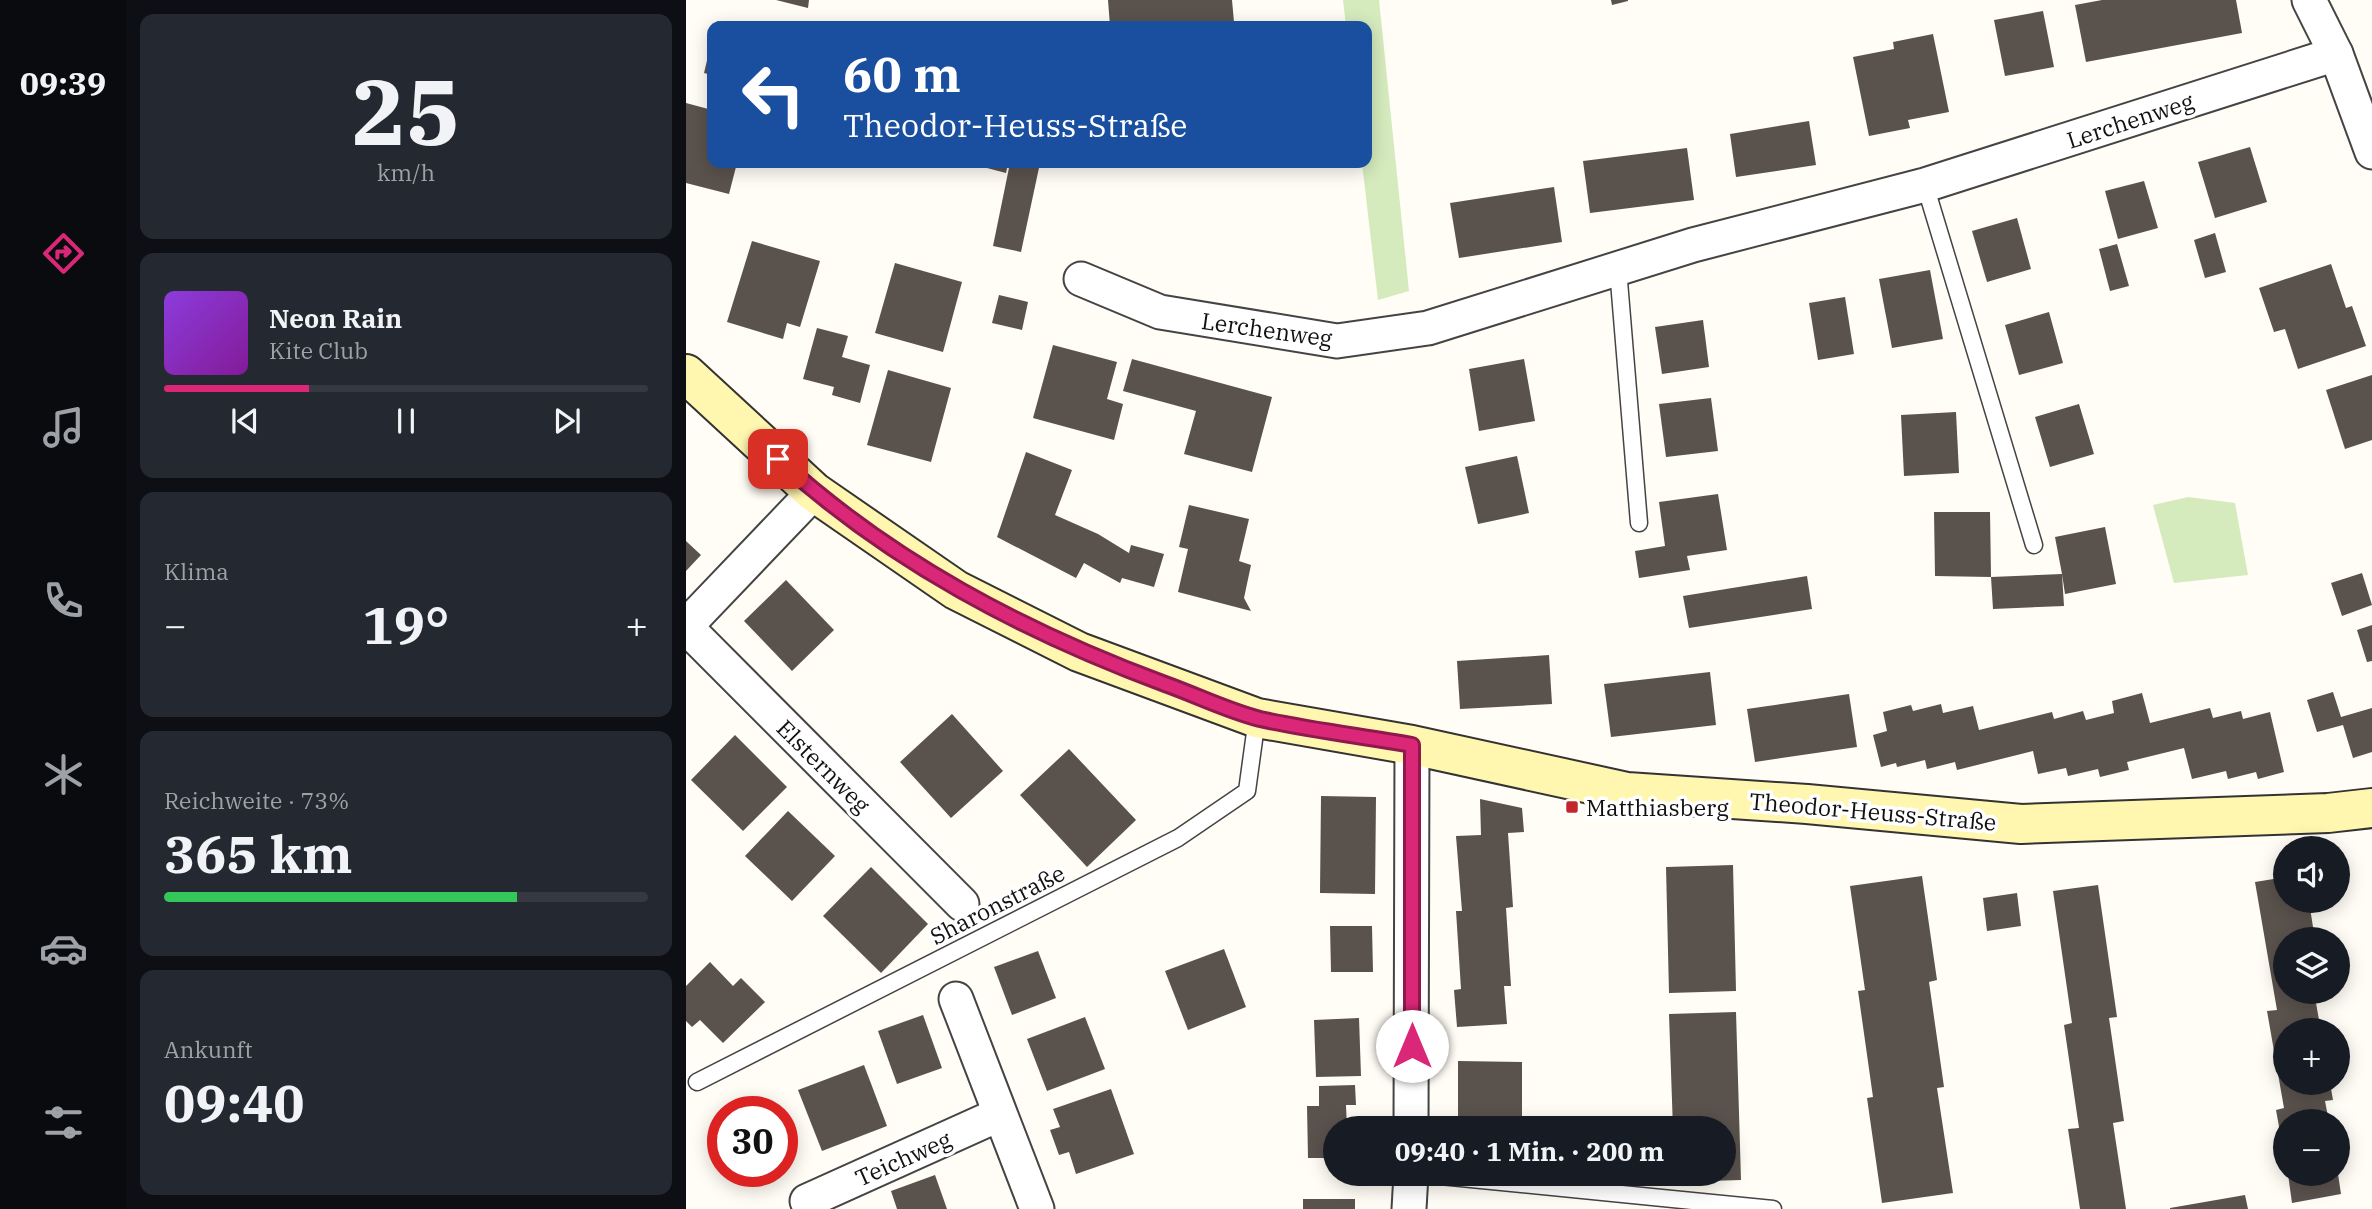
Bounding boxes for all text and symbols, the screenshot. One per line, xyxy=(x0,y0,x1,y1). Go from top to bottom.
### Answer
text: 60 m xyxy=(843,42,961,105)
icon: left xyxy=(728,49,819,140)
text: 25 xyxy=(351,52,461,170)
text: 09:39 xyxy=(20,62,106,104)
street label: Lerchenweg xyxy=(2063,85,2198,155)
text: Theodor-Heuss-Straße xyxy=(843,104,1188,146)
text: km/h xyxy=(377,157,435,187)
icon: directions xyxy=(39,229,88,278)
text: Neon Rain xyxy=(269,301,402,335)
street label: Lerchenweg xyxy=(1200,305,1335,353)
text: Kite Club xyxy=(269,335,368,365)
icon: previous xyxy=(226,402,264,440)
icon: pause xyxy=(387,402,425,440)
icon: next xyxy=(548,402,586,440)
icon: music xyxy=(39,403,88,452)
pin xyxy=(748,429,808,489)
icon: arrive xyxy=(759,440,797,478)
text: Klima xyxy=(164,556,229,586)
icon: phone xyxy=(39,576,88,625)
text: 19° xyxy=(363,591,449,658)
text: − xyxy=(164,600,187,649)
text: + xyxy=(625,600,648,649)
street label: Elsternweg xyxy=(771,713,878,820)
icon: climate xyxy=(39,750,88,799)
text: Reichweite · 73% xyxy=(164,785,349,815)
street label: Theodor-Heuss-Straße xyxy=(1748,785,1998,837)
place label: Matthiasberg xyxy=(1586,792,1729,822)
marker: Matthiasberg xyxy=(1564,799,1580,815)
text: 365 km xyxy=(164,820,353,887)
map controls xyxy=(2273,836,2350,1186)
button: sound xyxy=(2273,836,2350,913)
street label: Sharonstraße xyxy=(925,857,1069,951)
icon: car xyxy=(39,924,88,973)
button: layers xyxy=(2273,927,2350,1004)
position arrow xyxy=(1375,1009,1449,1083)
button: + xyxy=(2273,1018,2350,1095)
text: Ankunft xyxy=(164,1034,253,1064)
text: 09:40 xyxy=(164,1069,305,1136)
speed limit sign: 30 xyxy=(707,1096,798,1187)
icon: filters xyxy=(39,1098,88,1147)
button: − xyxy=(2273,1109,2350,1186)
street label: Teichweg xyxy=(850,1123,956,1192)
text: 09:40 · 1 Min. · 200 m xyxy=(1395,1134,1664,1168)

